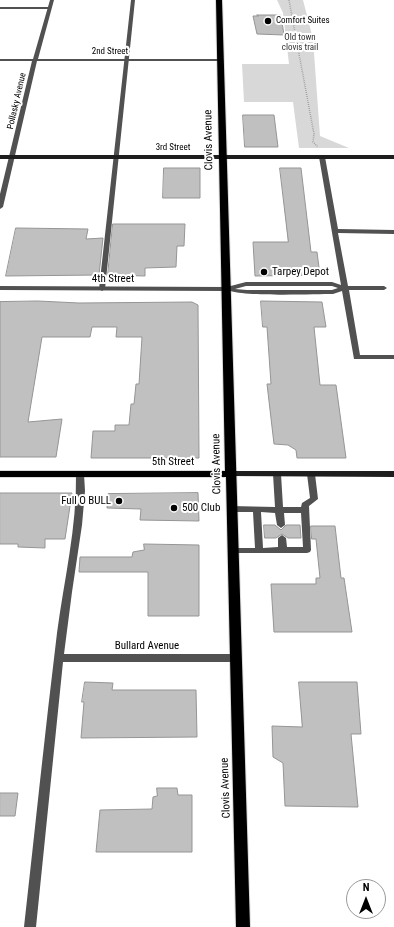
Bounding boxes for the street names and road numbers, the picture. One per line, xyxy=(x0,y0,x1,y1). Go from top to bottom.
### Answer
street label: 2nd Street xyxy=(92,47,128,57)
street label: Pollasky Avenue xyxy=(5,72,29,130)
street label: Clovis Avenue xyxy=(202,110,216,170)
street label: 3rd Street xyxy=(156,143,190,153)
street label: 4th Street xyxy=(92,272,134,286)
street label: Clovis Avenue xyxy=(210,434,224,494)
street label: 5th Street xyxy=(152,455,194,469)
street label: Bullard Avenue xyxy=(115,639,179,653)
street label: Clovis Avenue xyxy=(218,757,234,819)

